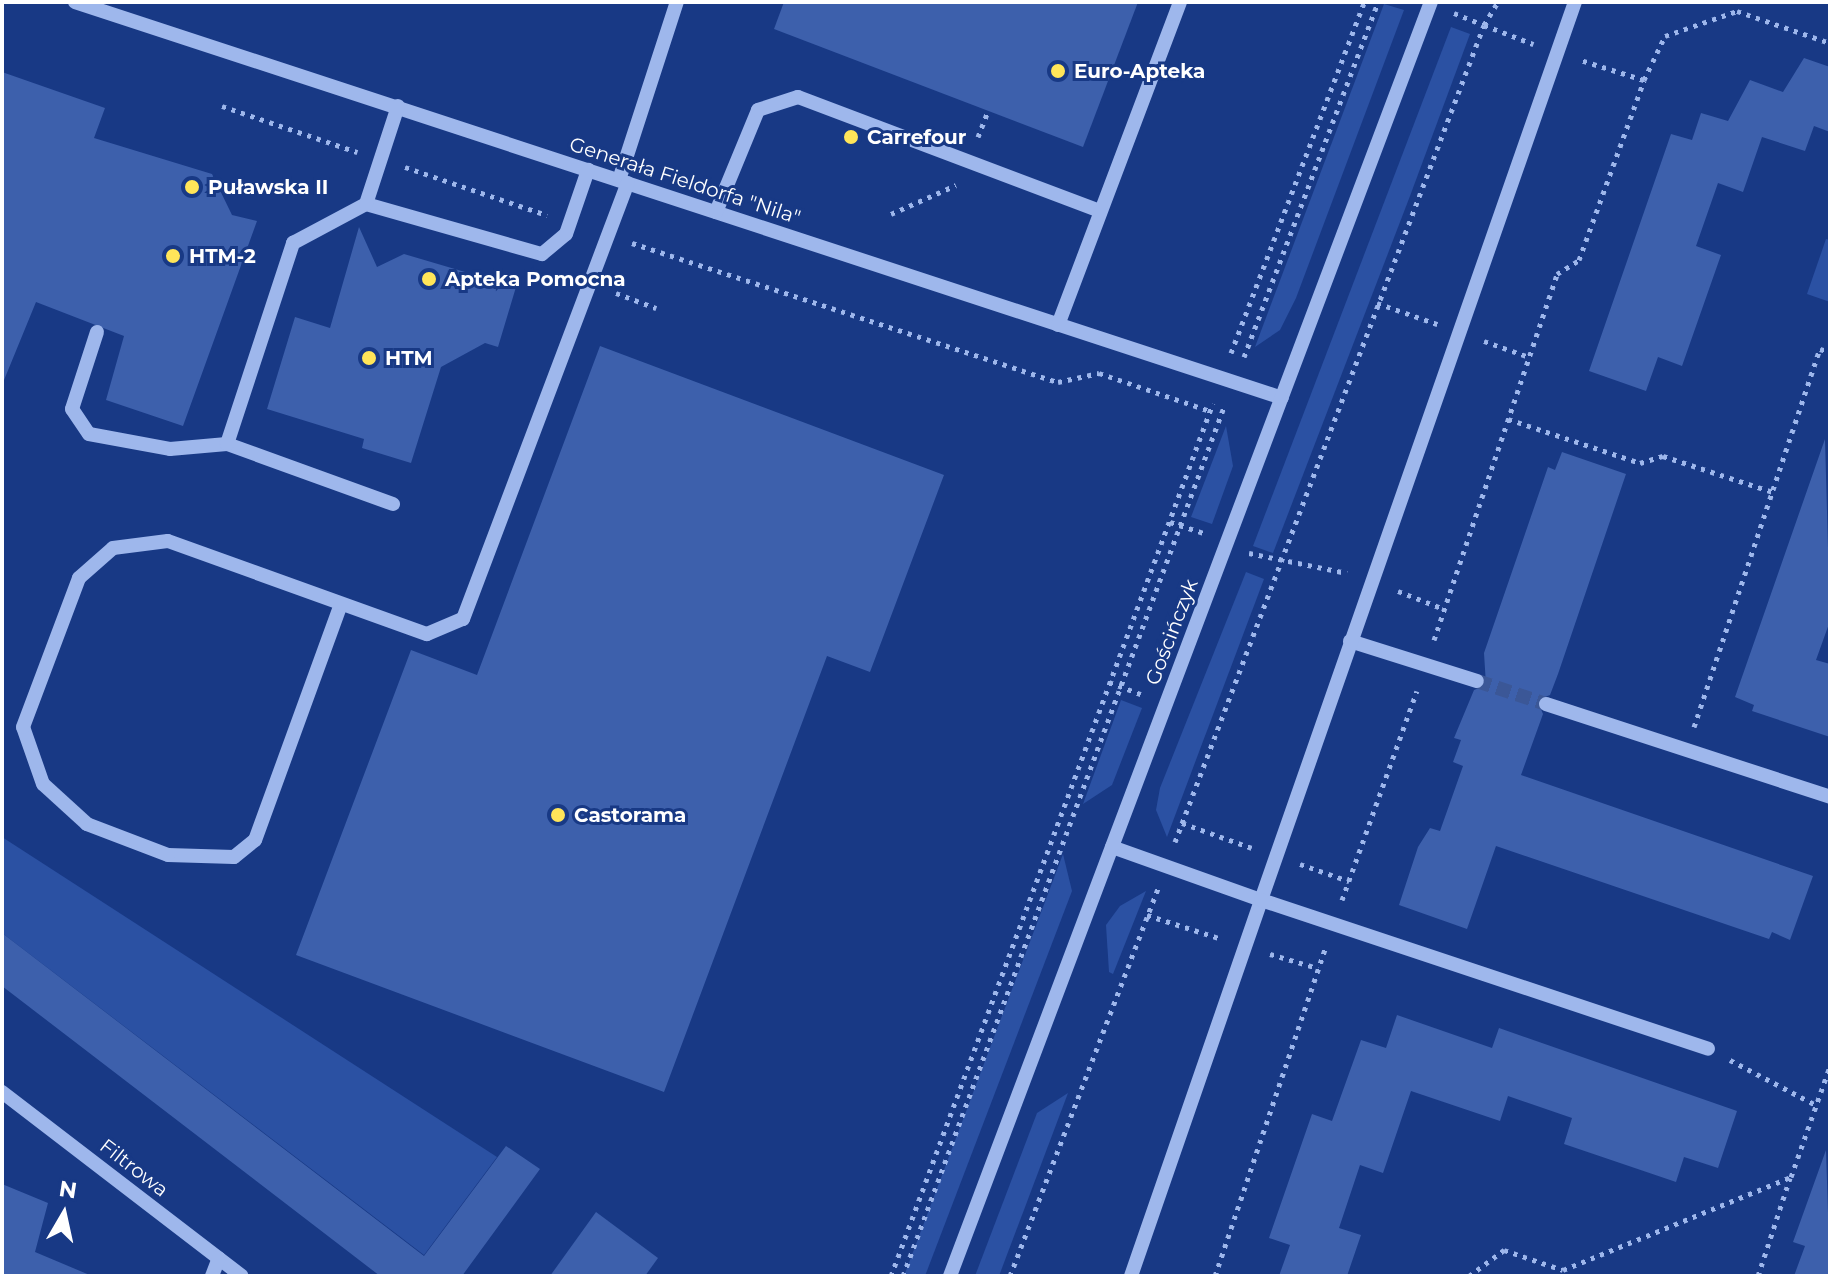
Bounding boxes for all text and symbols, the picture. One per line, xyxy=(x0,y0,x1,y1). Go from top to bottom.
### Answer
place label: Euro-Apteka xyxy=(1074,59,1205,83)
marker: Euro-Apteka xyxy=(1049,62,1067,80)
place label: Carrefour xyxy=(867,125,966,149)
marker: Carrefour xyxy=(842,128,860,146)
street label: Generała Fieldorfa "Nila" xyxy=(566,132,804,230)
place label: Puławska II xyxy=(208,175,328,199)
marker: Puławska II xyxy=(183,178,201,196)
place label: HTM-2 xyxy=(189,244,256,268)
marker: HTM-2 xyxy=(164,247,182,265)
place label: Apteka Pomocna xyxy=(445,267,626,291)
marker: Apteka Pomocna xyxy=(420,270,438,288)
place label: HTM xyxy=(385,346,433,370)
marker: HTM xyxy=(360,349,378,367)
street label: Gościńczyk xyxy=(1141,576,1203,688)
place label: Castorama xyxy=(574,803,686,827)
marker: Castorama xyxy=(549,806,567,824)
street label: Filtrowa xyxy=(95,1134,173,1202)
north arrow xyxy=(24,1174,104,1254)
text: N xyxy=(57,1175,79,1205)

